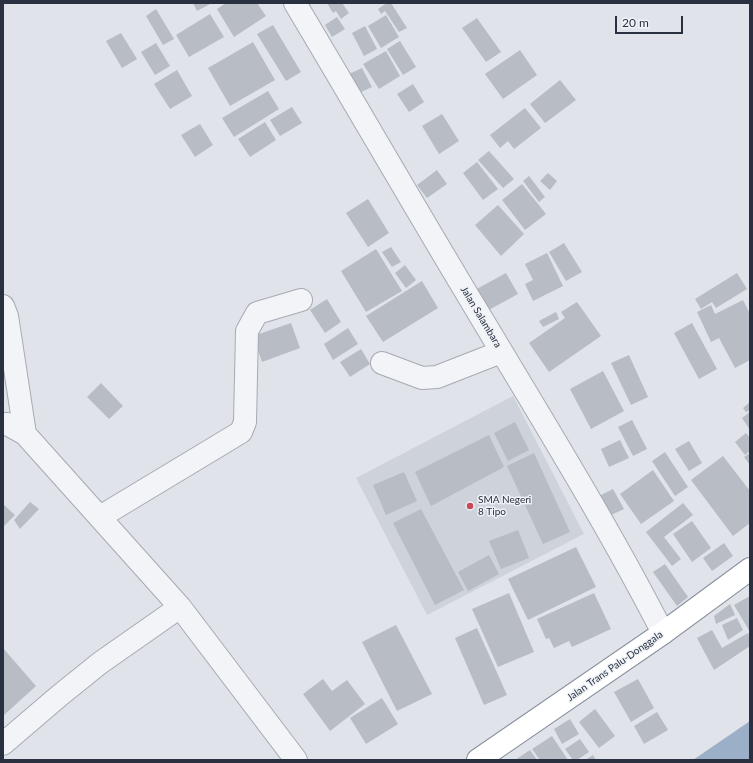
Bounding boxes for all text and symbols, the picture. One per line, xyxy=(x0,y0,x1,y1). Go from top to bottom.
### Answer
scale bar xyxy=(617,8,685,34)
text: 20 m xyxy=(622,15,649,30)
street label: Jalan Salambara xyxy=(458,284,504,350)
place label: SMA Negeri 8 Tipo xyxy=(478,494,531,518)
marker: SMA Negeri 8 Tipo xyxy=(465,501,475,511)
street label: Jalan Trans Palu-Donggala xyxy=(565,628,665,704)

